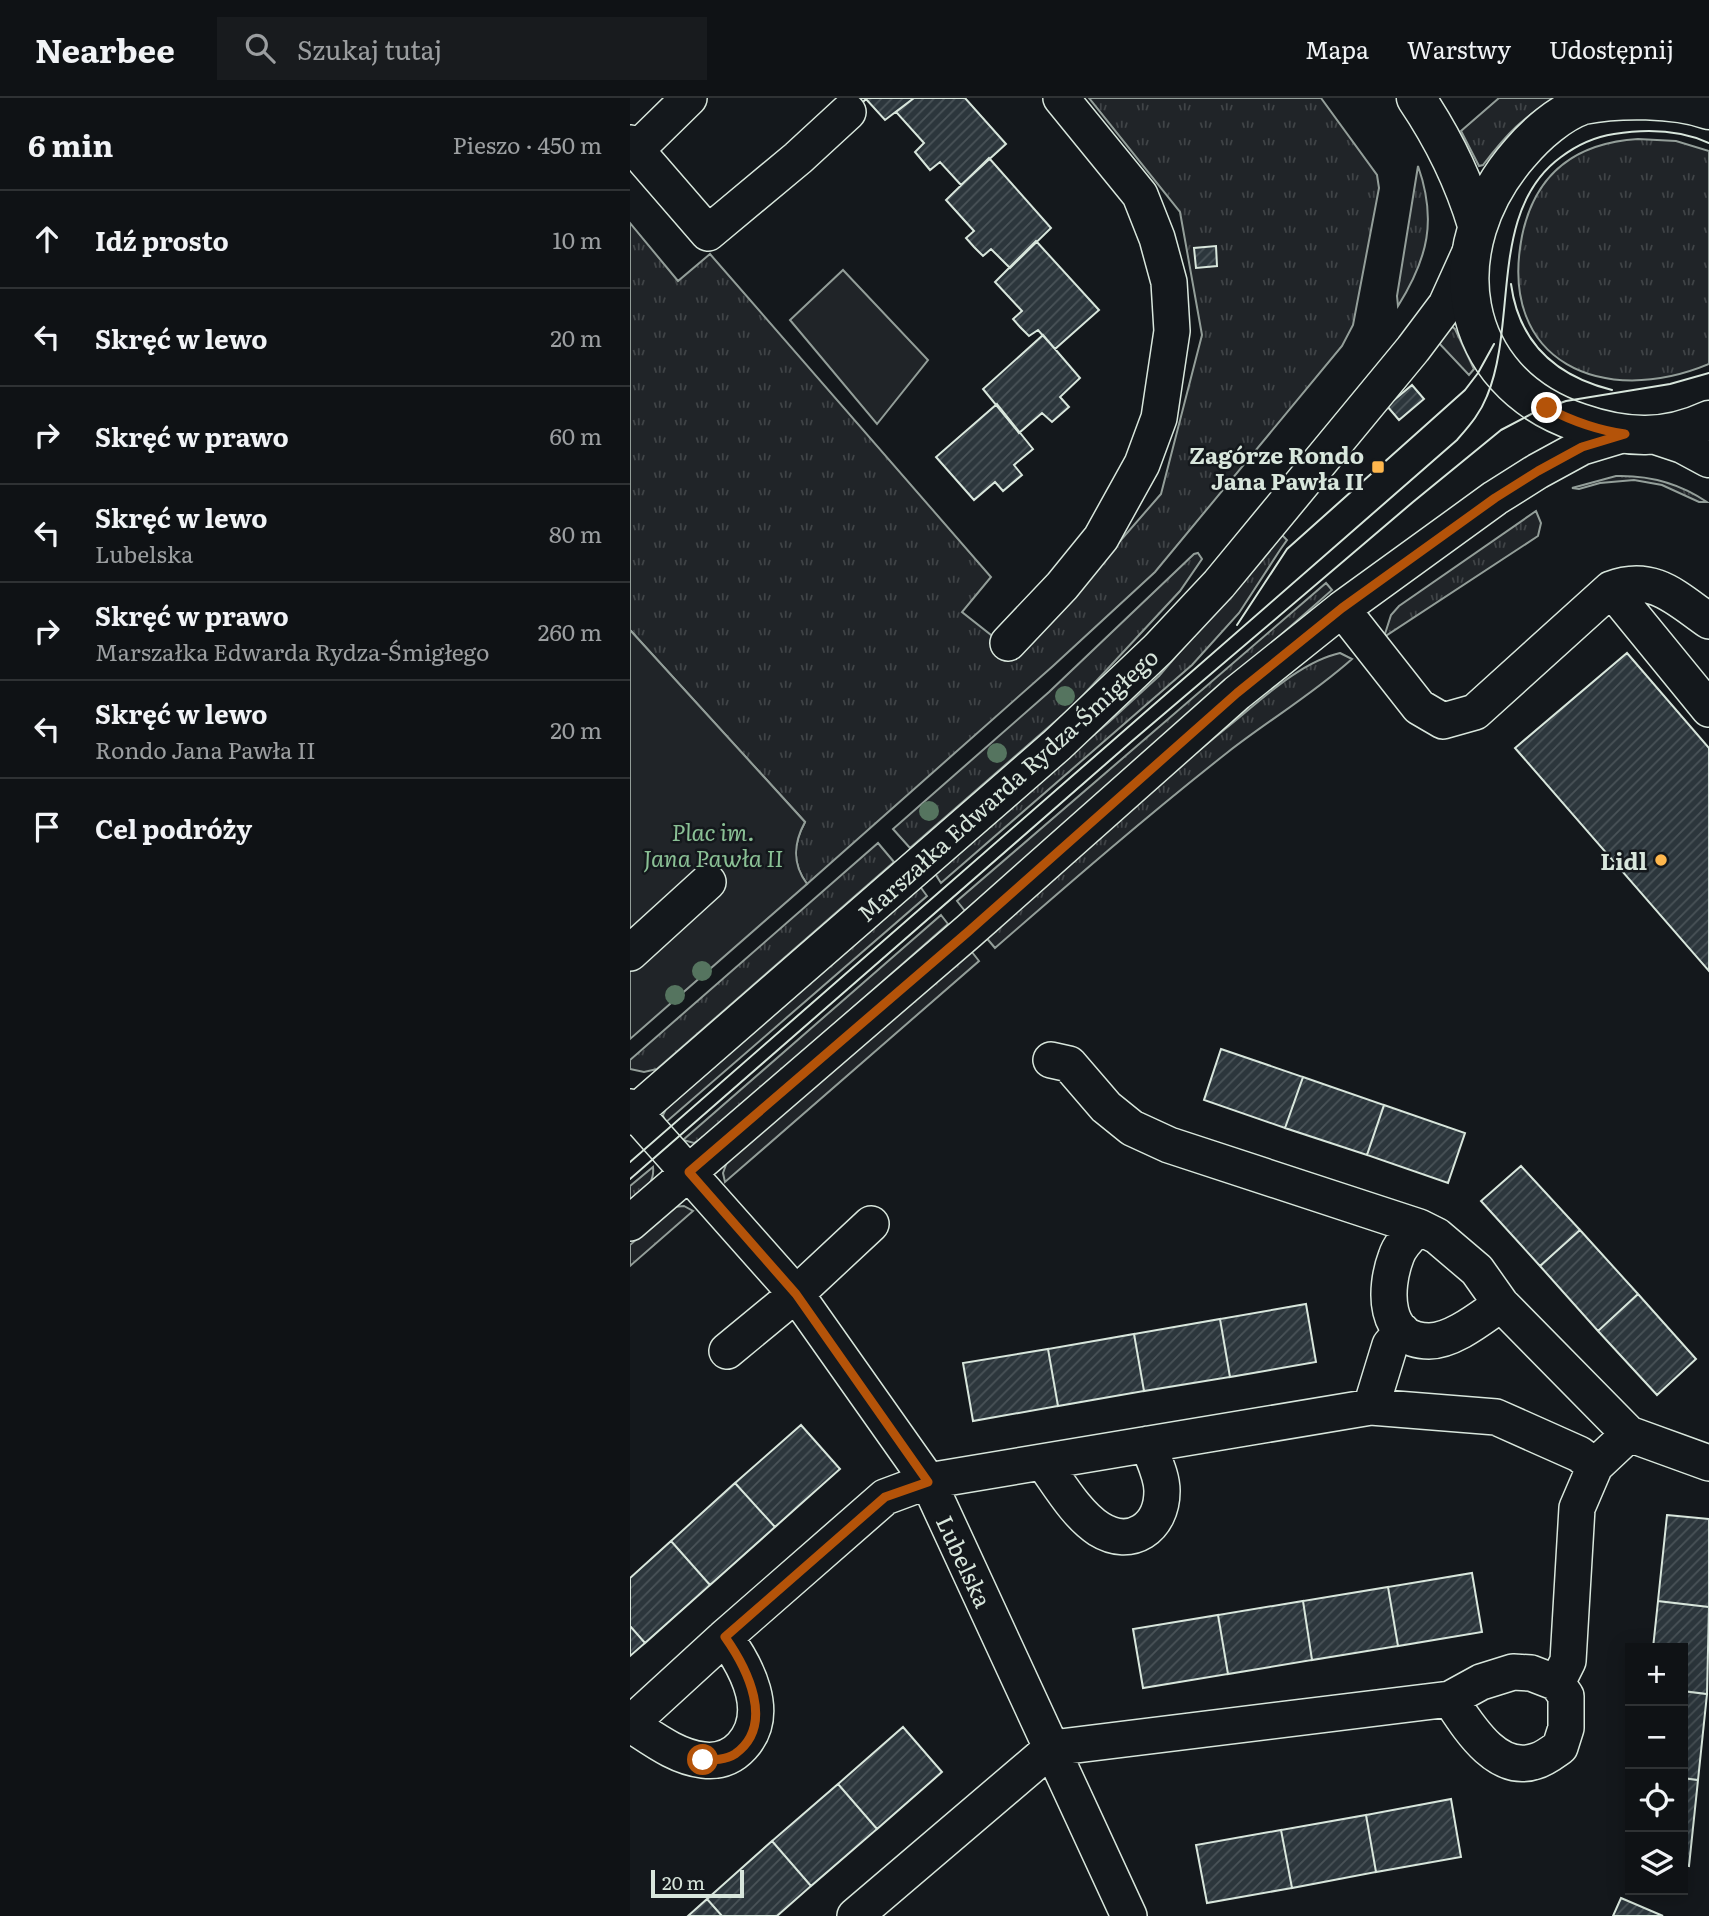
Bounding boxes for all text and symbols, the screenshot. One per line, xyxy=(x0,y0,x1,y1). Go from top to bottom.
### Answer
search box xyxy=(217,17,707,80)
text: Nearbee xyxy=(35,24,175,73)
icon: search xyxy=(241,29,279,67)
text: Szukaj tutaj xyxy=(297,29,442,68)
text: Mapa xyxy=(1305,31,1369,66)
text: Warstwy xyxy=(1407,31,1511,66)
text: Udostępnij xyxy=(1549,31,1674,66)
text: 6 min xyxy=(28,122,113,166)
text: Pieszo · 450 m xyxy=(453,127,602,161)
icon: ahead xyxy=(28,220,66,258)
text: Idź prosto xyxy=(95,220,229,259)
text: 10 m xyxy=(552,222,602,256)
icon: left xyxy=(28,318,66,356)
text: Skręć w lewo xyxy=(95,318,268,357)
text: 20 m xyxy=(550,320,602,354)
route end xyxy=(1531,392,1562,423)
icon: right xyxy=(28,416,66,454)
text: Skręć w prawo xyxy=(95,416,289,455)
text: 60 m xyxy=(549,418,602,452)
place label: Zagórze Rondo Jana Pawła II xyxy=(1189,437,1364,497)
marker: Zagórze Rondo Jana Pawła II xyxy=(1370,459,1386,475)
text: Skręć w lewo xyxy=(95,497,268,536)
icon: left xyxy=(28,514,66,552)
text: 80 m xyxy=(549,516,602,550)
text: Lubelska xyxy=(95,536,193,570)
text: Skręć w prawo xyxy=(95,595,289,634)
icon: right xyxy=(28,612,66,650)
text: 260 m xyxy=(538,614,602,648)
text: Marszałka Edwarda Rydza-Śmigłego xyxy=(95,634,489,668)
street label: Marszałka Edwarda Rydza-Śmigłego xyxy=(849,639,1165,929)
text: Skręć w lewo xyxy=(95,693,268,732)
icon: left xyxy=(28,710,66,748)
text: 20 m xyxy=(550,712,602,746)
text: Rondo Jana Pawła II xyxy=(95,732,316,766)
icon: arrive xyxy=(28,808,66,846)
text: Cel podróży xyxy=(95,808,252,847)
park label: Plac im. Jana Pawła II xyxy=(643,814,783,874)
place label: Lidl xyxy=(1600,843,1647,877)
marker: Lidl xyxy=(1653,852,1669,868)
street label: Lubelska xyxy=(929,1509,1001,1613)
map controls xyxy=(1625,1643,1688,1895)
button: + xyxy=(1625,1643,1688,1706)
button: − xyxy=(1625,1706,1688,1769)
route start xyxy=(687,1744,718,1775)
button: locate xyxy=(1625,1769,1688,1832)
button: layers xyxy=(1625,1832,1688,1895)
scale bar xyxy=(651,1867,744,1899)
text: 20 m xyxy=(662,1868,705,1896)

